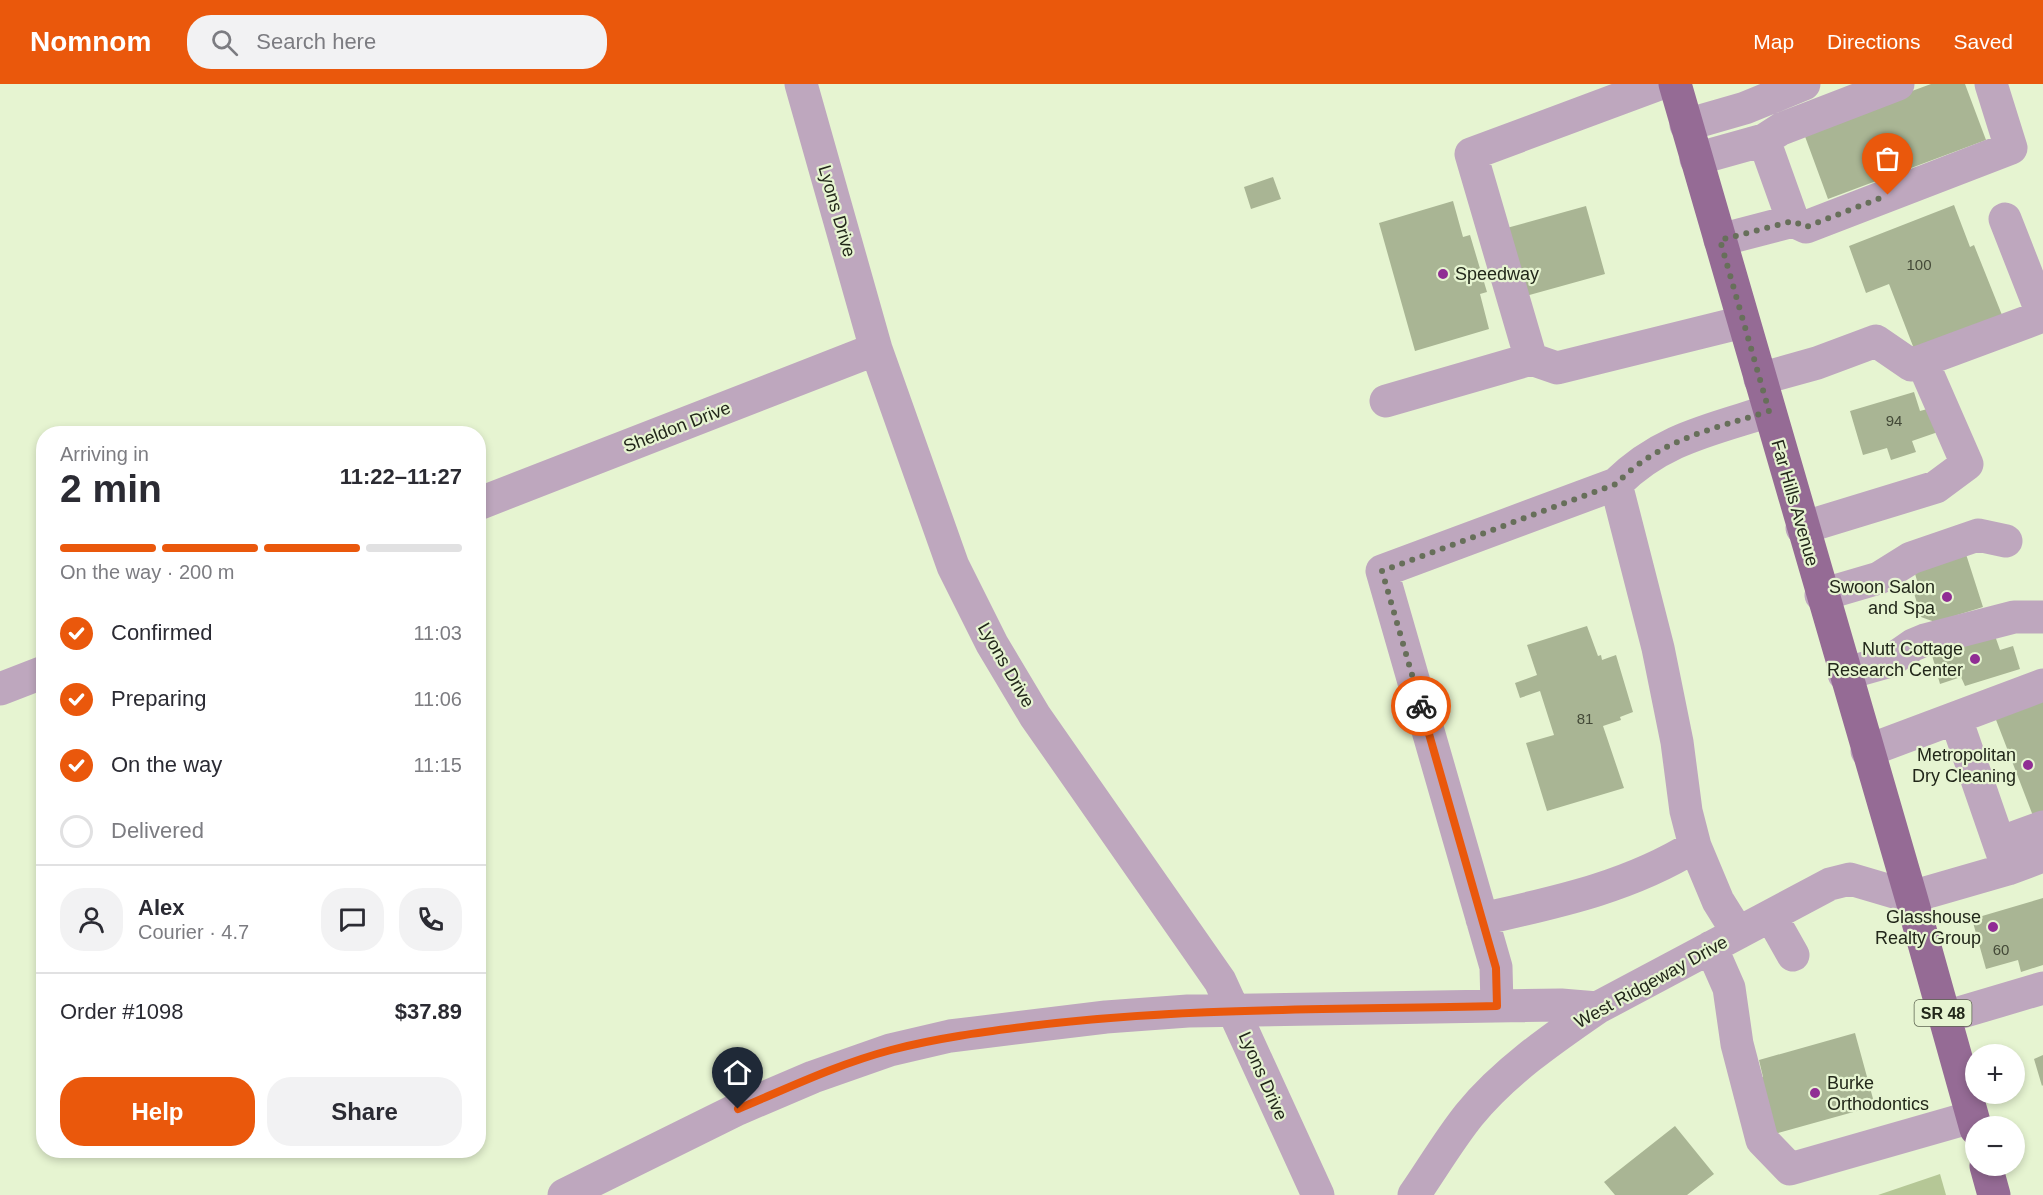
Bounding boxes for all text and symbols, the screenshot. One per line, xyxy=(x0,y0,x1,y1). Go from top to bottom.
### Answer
search box xyxy=(187,15,607,69)
text: Nomnom xyxy=(30,26,151,57)
icon: search xyxy=(208,26,241,59)
text: Search here xyxy=(256,29,376,54)
text: Map xyxy=(1753,30,1794,53)
text: Directions xyxy=(1827,30,1920,53)
text: Saved xyxy=(1953,30,2013,53)
pin xyxy=(1862,133,1913,195)
icon: bag xyxy=(1871,142,1904,175)
street label: Lyons Drive xyxy=(814,163,860,259)
house number: 100 xyxy=(1906,256,1932,273)
place label: Speedway xyxy=(1455,264,1539,284)
marker: Speedway xyxy=(1436,267,1450,281)
street label: Sheldon Drive xyxy=(621,397,733,457)
house number: 94 xyxy=(1886,412,1902,429)
street label: Far Hills Avenue xyxy=(1767,437,1823,569)
text: Arriving in xyxy=(60,443,149,465)
text: 11:22–11:27 xyxy=(340,464,462,489)
text: 2 min xyxy=(60,467,162,510)
text: On the way · 200 m xyxy=(60,561,235,583)
place label: Swoon Salon and Spa xyxy=(1829,577,1936,618)
marker: Swoon Salon and Spa xyxy=(1940,590,1954,604)
icon: check xyxy=(60,617,93,650)
street label: Lyons Drive xyxy=(974,619,1038,711)
text: Confirmed xyxy=(111,620,212,645)
text: 11:03 xyxy=(413,622,462,644)
place label: Nutt Cottage Research Center xyxy=(1827,639,1963,680)
marker: Nutt Cottage Research Center xyxy=(1968,652,1982,666)
courier xyxy=(1391,676,1451,736)
icon: check xyxy=(60,683,93,716)
text: Preparing xyxy=(111,686,206,711)
text: 11:06 xyxy=(413,688,462,710)
icon: bike xyxy=(1405,690,1438,723)
house number: 81 xyxy=(1577,710,1593,727)
place label: Metropolitan Dry Cleaning xyxy=(1912,745,2016,786)
icon: check xyxy=(60,749,93,782)
text: On the way xyxy=(111,752,222,777)
text: 11:15 xyxy=(413,754,462,776)
marker: Metropolitan Dry Cleaning xyxy=(2021,758,2035,772)
text: Delivered xyxy=(111,818,204,843)
button: person xyxy=(60,888,123,951)
button: chat xyxy=(321,888,384,951)
button: phone xyxy=(399,888,462,951)
text: Alex xyxy=(138,895,184,920)
place label: Glasshouse Realty Group xyxy=(1875,907,1981,948)
marker: Glasshouse Realty Group xyxy=(1986,920,2000,934)
text: Courier · 4.7 xyxy=(138,921,249,943)
street label: West Ridgeway Drive xyxy=(1571,932,1731,1032)
house number: 60 xyxy=(1993,941,2009,958)
text: Order #1098 xyxy=(60,999,184,1024)
text: $37.89 xyxy=(395,999,462,1024)
road number: SR 48 xyxy=(1914,1000,1972,1026)
street label: Lyons Drive xyxy=(1235,1029,1291,1123)
map controls xyxy=(1965,1044,2025,1176)
button: + xyxy=(1965,1044,2025,1104)
pin xyxy=(712,1047,763,1109)
icon: home xyxy=(721,1056,754,1089)
place label: Burke Orthodontics xyxy=(1827,1073,1929,1114)
button: Help xyxy=(60,1077,255,1146)
button: Share xyxy=(267,1077,462,1146)
marker: Burke Orthodontics xyxy=(1808,1086,1822,1100)
button: − xyxy=(1965,1116,2025,1176)

